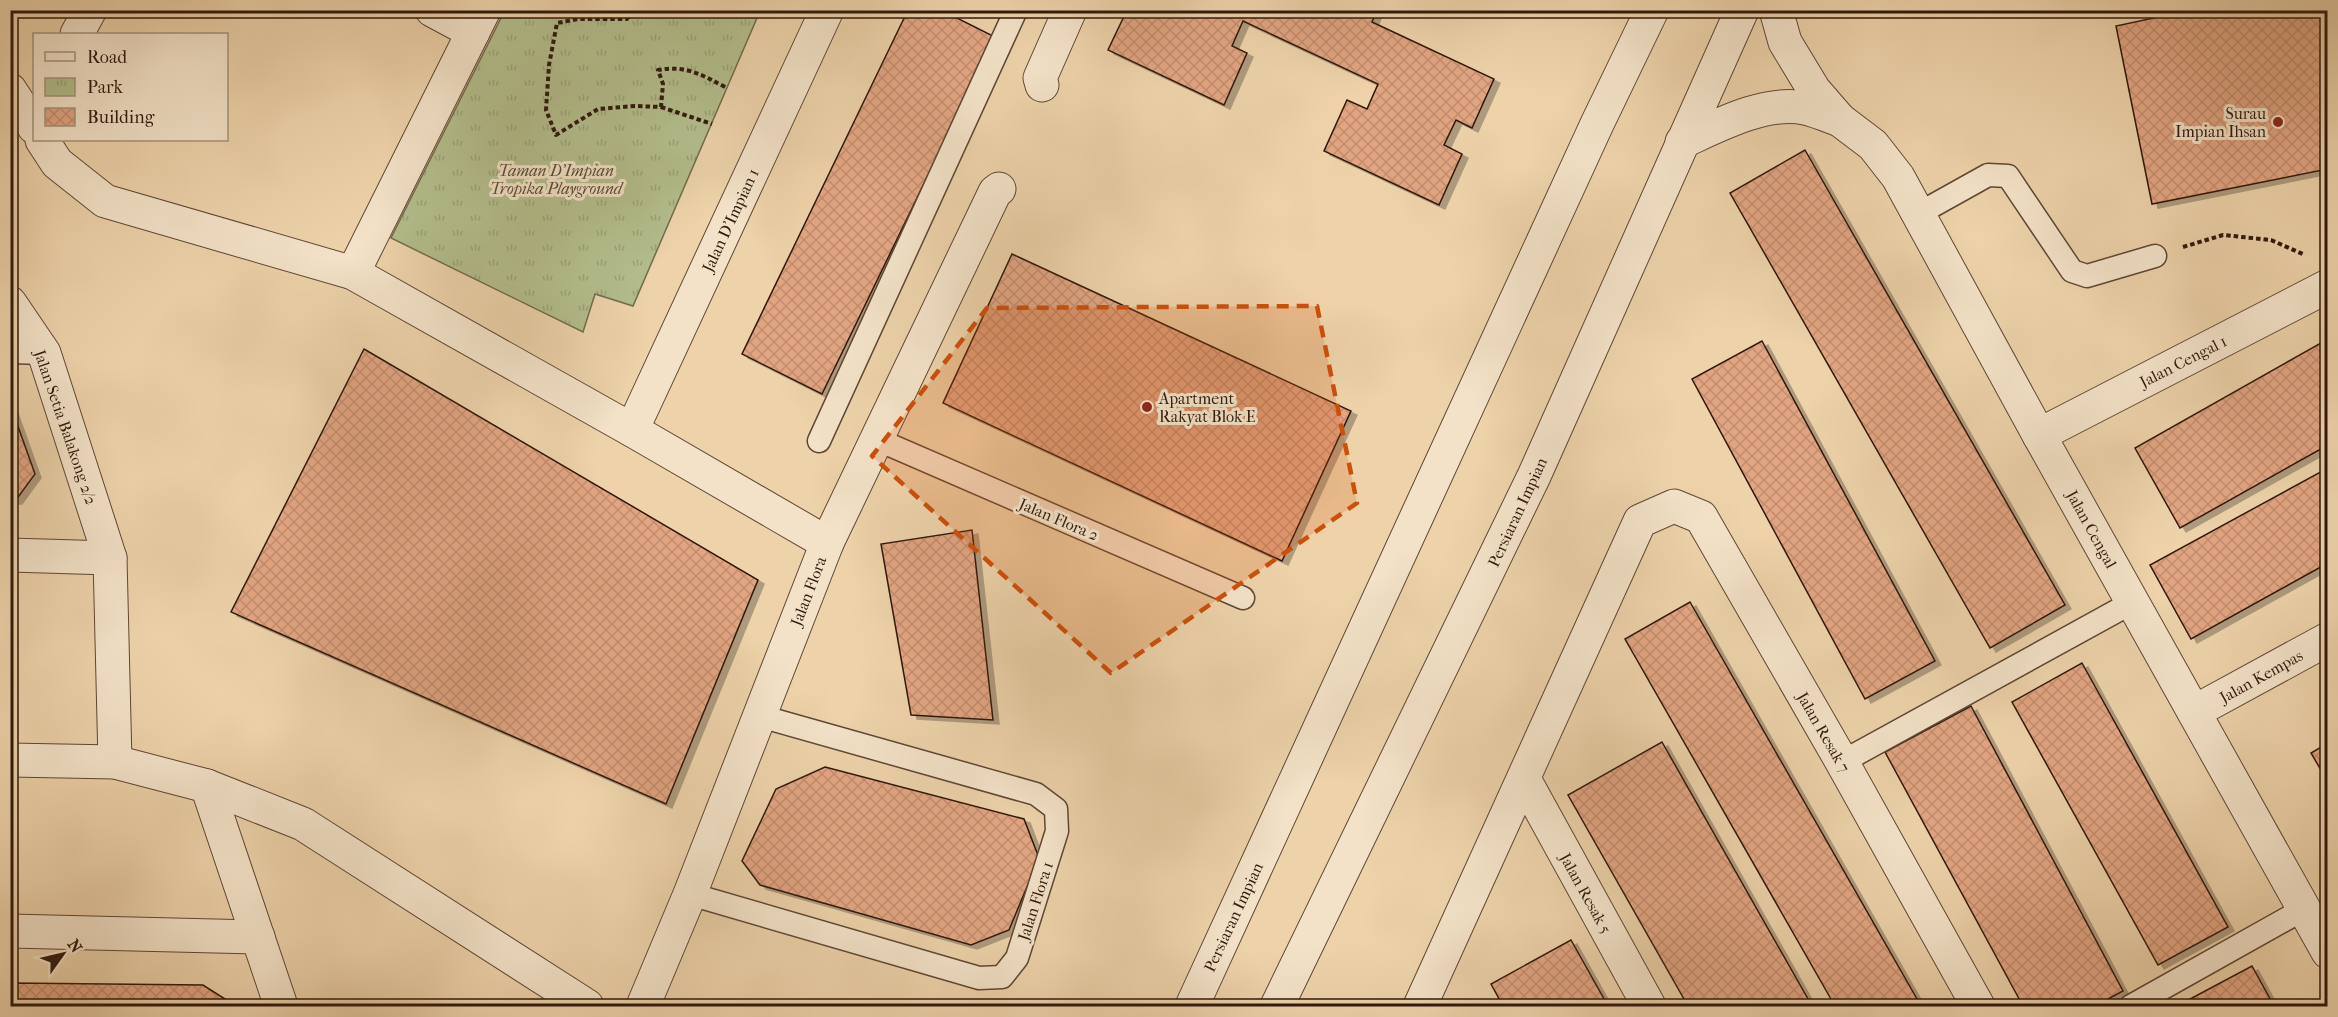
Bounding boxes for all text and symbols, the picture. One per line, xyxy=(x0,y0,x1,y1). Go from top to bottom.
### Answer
legend xyxy=(33,33,228,141)
text: Road xyxy=(87,47,127,68)
text: Park xyxy=(87,77,124,98)
place label: Surau Impian Ihsan xyxy=(2175,104,2267,141)
text: Building xyxy=(87,107,155,128)
marker: Surau Impian Ihsan xyxy=(2271,115,2285,129)
park label: Taman D'Impian Tropika Playground xyxy=(490,161,624,198)
street label: Jalan D'Impian 1 xyxy=(697,165,763,277)
street label: Jalan Cengal 1 xyxy=(2135,331,2230,392)
street label: Jalan Setia Balakong 2/2 xyxy=(29,345,101,507)
place label: Apartment Rakyat Blok E xyxy=(1158,389,1256,426)
marker: Apartment Rakyat Blok E xyxy=(1140,400,1154,414)
street label: Persiaran Impian xyxy=(1484,454,1551,570)
street label: Jalan Cengal xyxy=(2061,485,2121,572)
street label: Jalan Flora 2 xyxy=(1014,493,1101,545)
street label: Jalan Flora xyxy=(786,553,831,630)
street label: Jalan Kempas xyxy=(2215,646,2306,708)
street label: Jalan Resak 7 xyxy=(1792,687,1854,776)
street label: Jalan Resak 5 xyxy=(1555,848,1615,937)
street label: Jalan Flora 1 xyxy=(1013,859,1057,945)
street label: Persiaran Impian xyxy=(1200,859,1267,975)
north arrow xyxy=(33,924,93,984)
text: N xyxy=(64,936,87,957)

